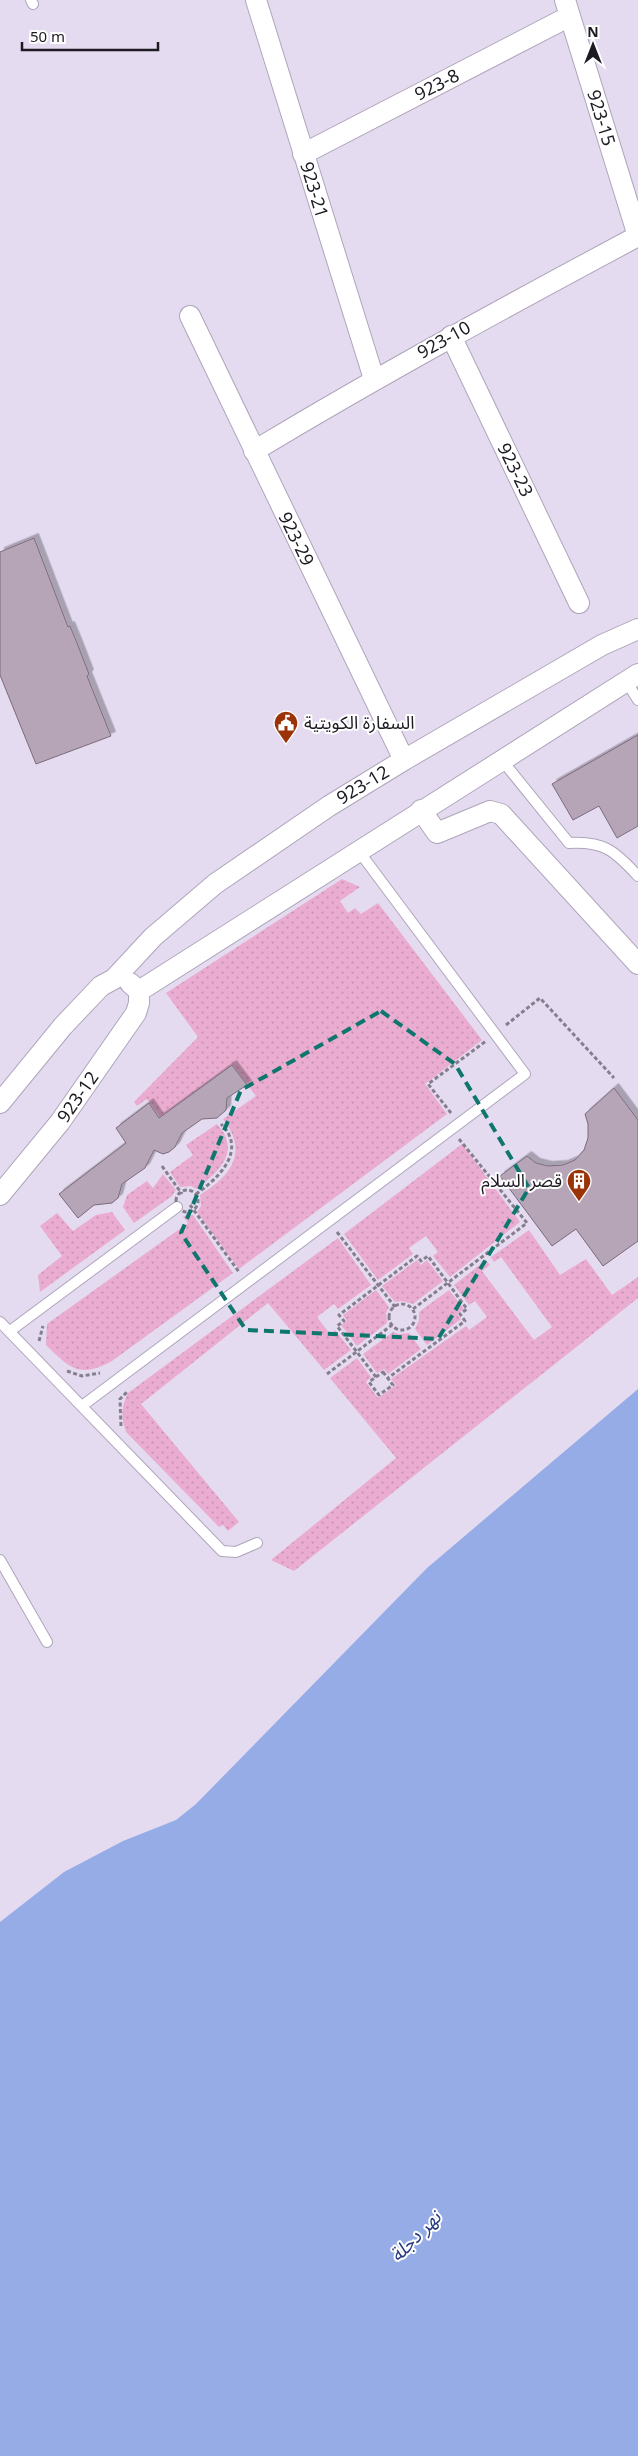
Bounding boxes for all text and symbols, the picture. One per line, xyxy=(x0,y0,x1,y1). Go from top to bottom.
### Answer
scale bar xyxy=(22,20,159,52)
north arrow xyxy=(568,20,618,70)
text: N xyxy=(587,22,599,41)
text: 50 m xyxy=(30,26,65,46)
street label: 923-8 xyxy=(410,63,463,105)
street label: 923-15 xyxy=(582,87,622,149)
street label: 923-21 xyxy=(295,159,335,221)
street label: 923-10 xyxy=(413,315,474,364)
street label: 923-23 xyxy=(493,439,539,501)
street label: 923-29 xyxy=(274,508,320,570)
public building icon: السفارة الكويتية xyxy=(273,710,299,744)
place label: السفارة الكويتية xyxy=(304,710,414,734)
street label: 923-12 xyxy=(332,759,393,809)
street label: 923-12 xyxy=(51,1066,103,1127)
place label: قصر السلام xyxy=(481,1168,562,1195)
building icon: قصر السلام xyxy=(566,1168,592,1202)
water label: نهر دجلة xyxy=(384,2203,448,2267)

